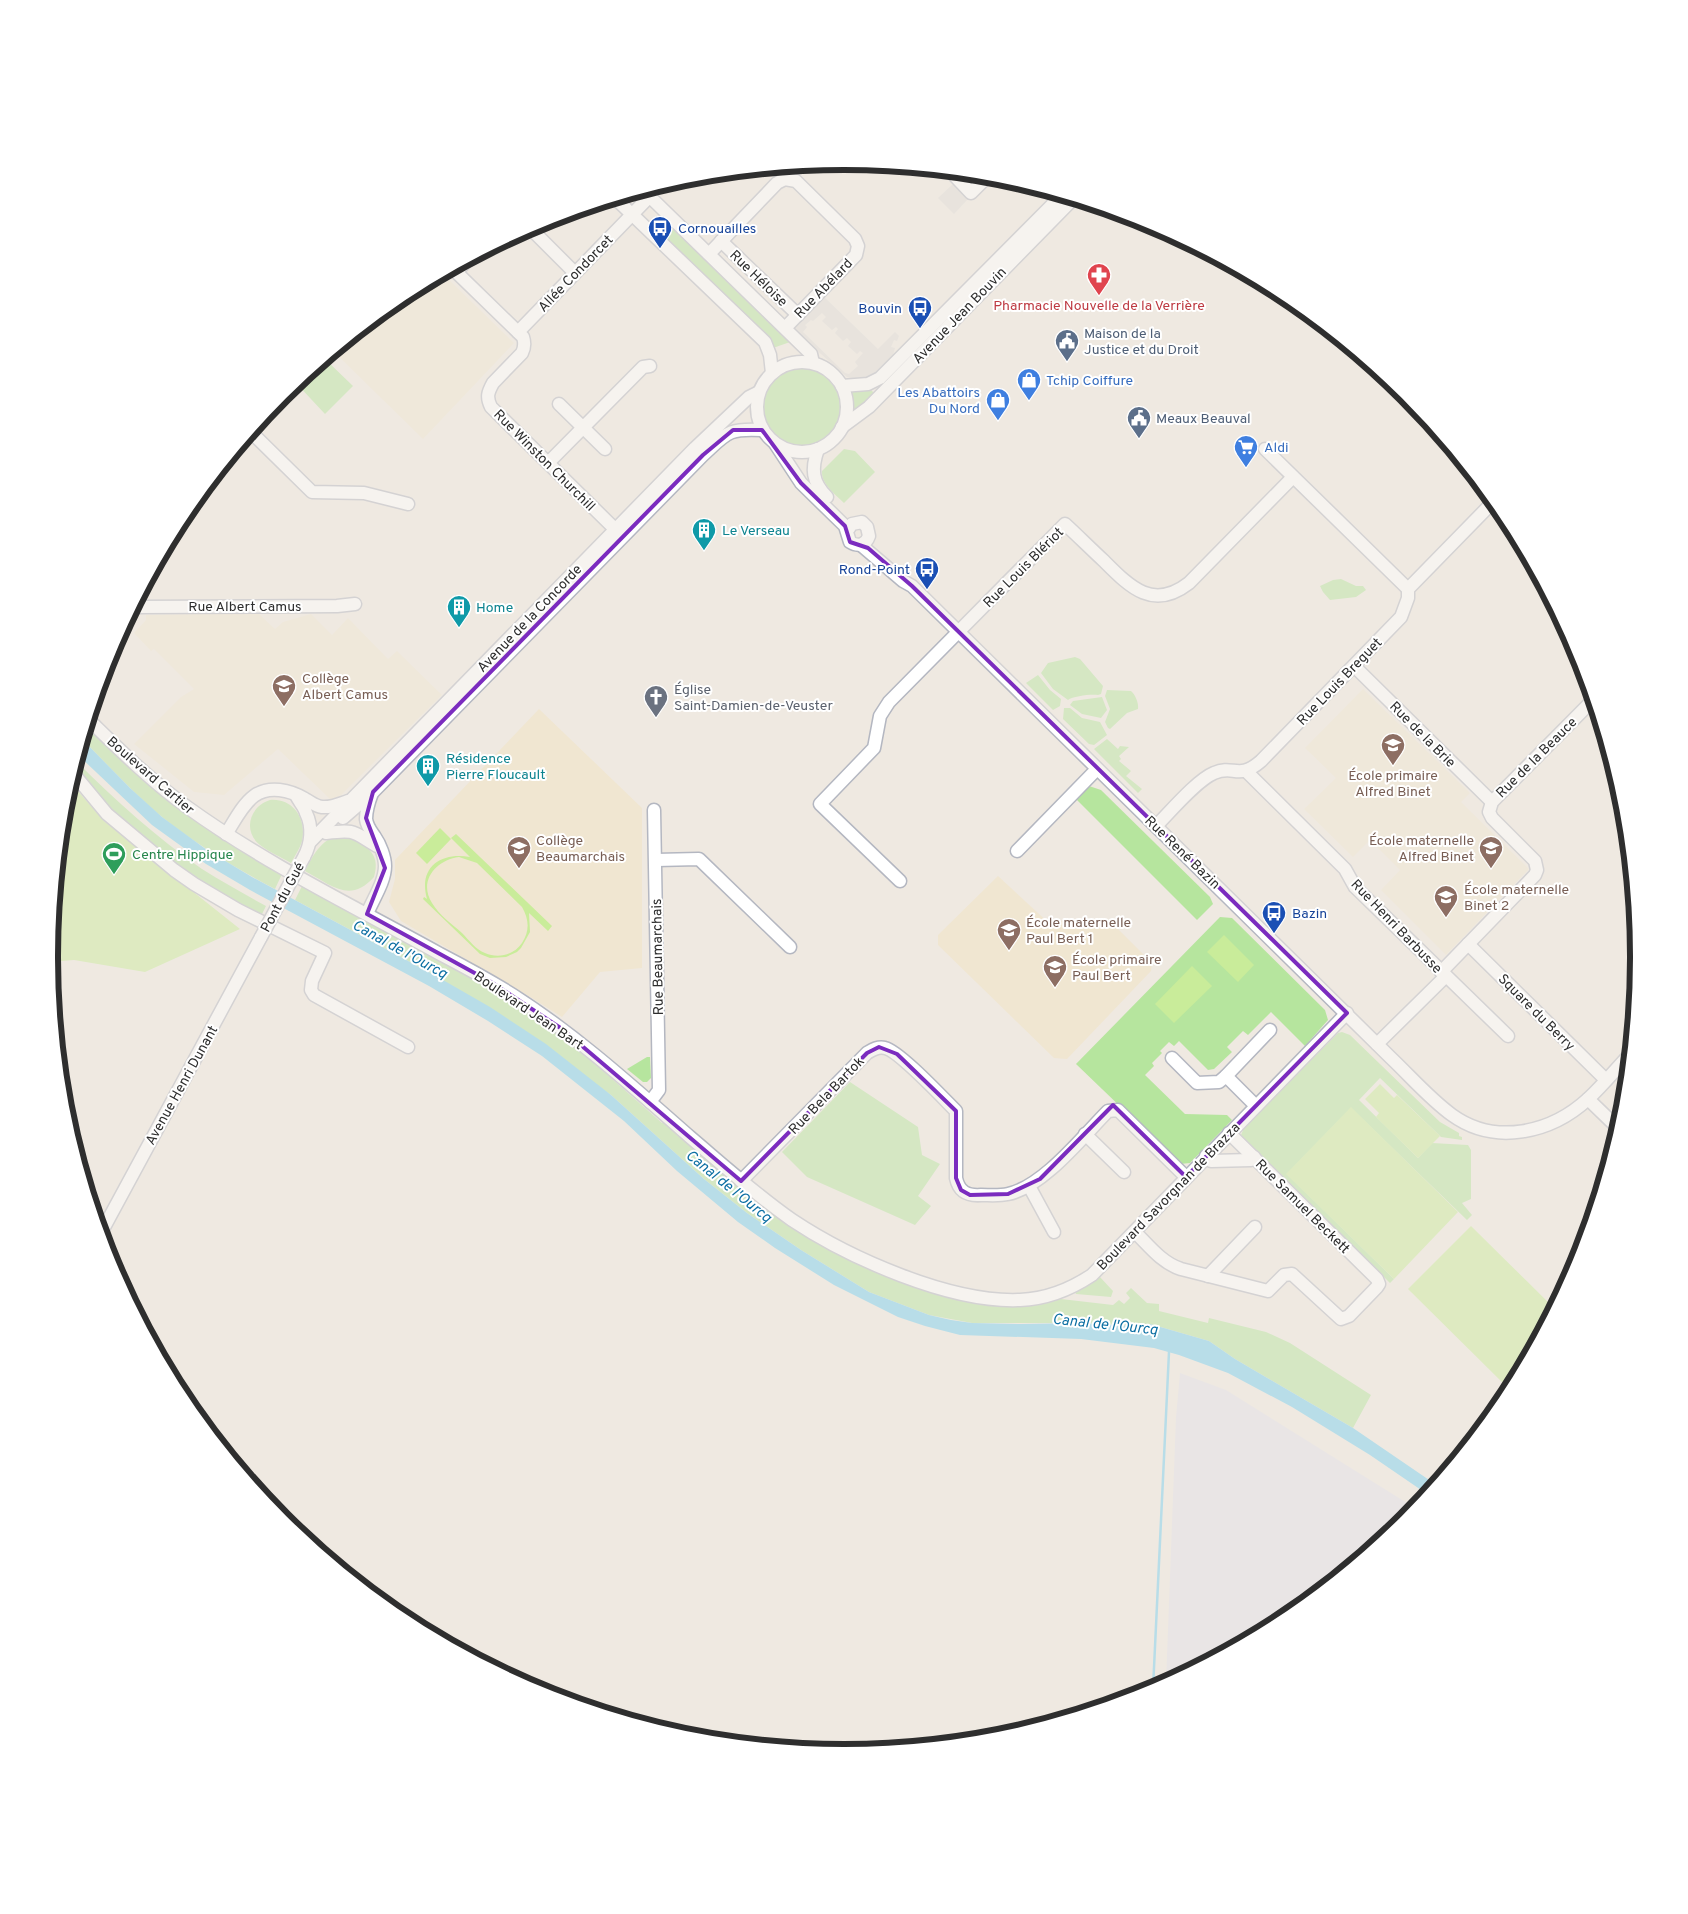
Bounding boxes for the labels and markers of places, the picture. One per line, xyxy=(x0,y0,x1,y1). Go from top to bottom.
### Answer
bus stop icon: Cornouailles xyxy=(647,215,673,249)
place label: Cornouailles xyxy=(678,221,756,238)
pharmacy icon: Pharmacie Nouvelle de la Verrière xyxy=(1086,262,1112,296)
bus stop icon: Bouvin xyxy=(907,295,933,329)
place label: Pharmacie Nouvelle de la Verrière xyxy=(993,298,1205,315)
place label: Bouvin xyxy=(858,301,902,318)
place label: Maison de la Justice et du Droit xyxy=(1084,326,1199,359)
public building icon: Maison de la Justice et du Droit xyxy=(1054,328,1080,362)
shop icon: Tchip Coiffure xyxy=(1016,367,1042,401)
place label: Tchip Coiffure xyxy=(1046,373,1133,390)
place label: Les Abattoirs Du Nord xyxy=(897,385,980,418)
shop icon: Les Abattoirs Du Nord xyxy=(985,387,1011,421)
public building icon: Meaux Beauval xyxy=(1126,405,1152,439)
place label: Meaux Beauval xyxy=(1156,411,1251,428)
supermarket icon: Aldi xyxy=(1233,434,1259,468)
place label: Aldi xyxy=(1264,440,1289,457)
building icon: Le Verseau xyxy=(691,517,717,551)
place label: Le Verseau xyxy=(722,523,790,540)
bus stop icon: Rond-Point xyxy=(914,556,940,590)
place label: Rond-Point xyxy=(839,562,910,579)
building icon: Home xyxy=(446,594,472,628)
place label: Home xyxy=(476,600,513,617)
place label: Collège Albert Camus xyxy=(302,671,388,704)
school or university icon: Collège Albert Camus xyxy=(271,673,297,707)
place label: Église Saint-Damien-de-Veuster xyxy=(674,681,833,715)
church icon: Église Saint-Damien-de-Veuster xyxy=(643,684,669,718)
school or university icon: École primaire Alfred Binet xyxy=(1380,732,1406,766)
place label: Résidence Pierre Floucault xyxy=(446,751,546,784)
building icon: Résidence Pierre Floucault xyxy=(415,753,441,787)
place label: École primaire Alfred Binet xyxy=(1348,767,1438,801)
place label: École maternelle Alfred Binet xyxy=(1369,832,1474,866)
place label: Collège Beaumarchais xyxy=(536,833,625,866)
school or university icon: Collège Beaumarchais xyxy=(506,835,532,869)
school or university icon: École maternelle Alfred Binet xyxy=(1478,835,1504,869)
sports icon: Centre Hippique xyxy=(101,841,127,875)
place label: Centre Hippique xyxy=(132,847,233,864)
place label: École maternelle Binet 2 xyxy=(1464,881,1569,915)
school or university icon: École maternelle Binet 2 xyxy=(1433,884,1459,918)
bus stop icon: Bazin xyxy=(1261,900,1287,934)
place label: Bazin xyxy=(1292,906,1327,923)
place label: École maternelle Paul Bert 1 xyxy=(1026,914,1131,948)
school or university icon: École maternelle Paul Bert 1 xyxy=(996,917,1022,951)
place label: École primaire Paul Bert xyxy=(1072,951,1162,985)
school or university icon: École primaire Paul Bert xyxy=(1042,954,1068,988)

